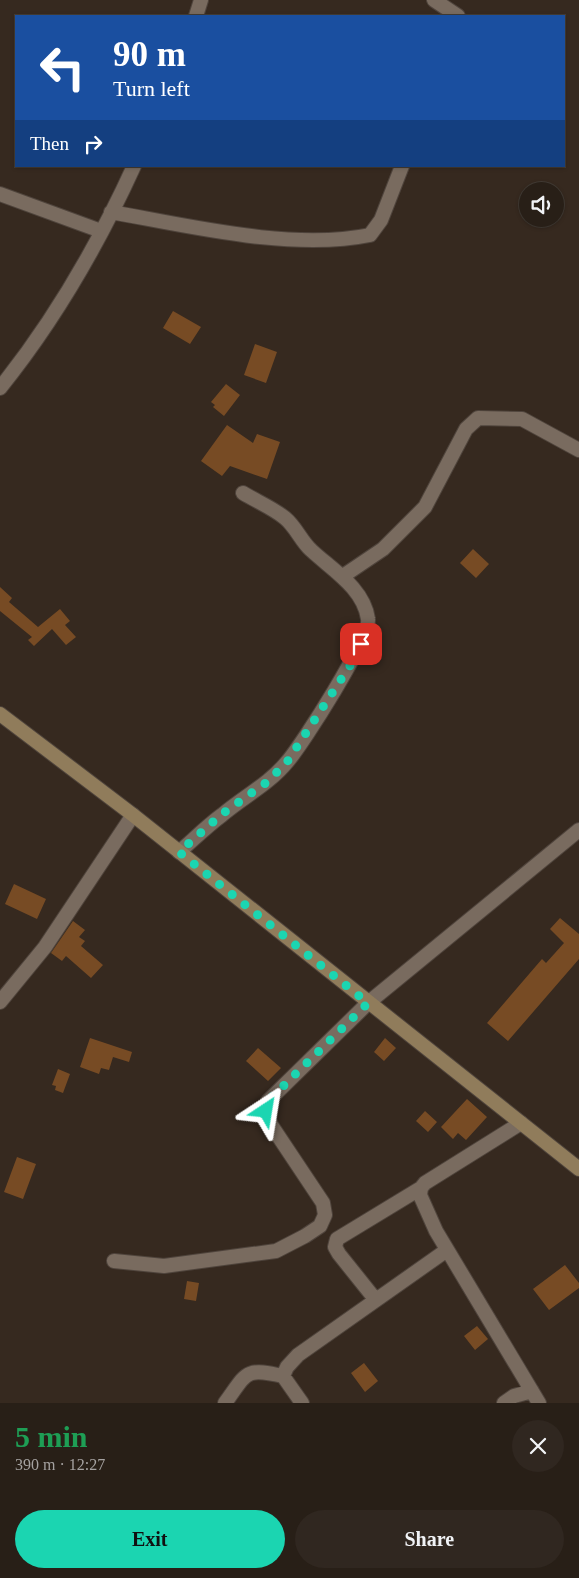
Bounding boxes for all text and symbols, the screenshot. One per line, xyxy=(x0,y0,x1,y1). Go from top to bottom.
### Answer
icon: left xyxy=(30,35,95,100)
text: 90 m xyxy=(113,35,186,74)
text: Turn left xyxy=(113,76,190,101)
icon: right xyxy=(79,130,107,158)
text: Then xyxy=(30,133,69,154)
map controls xyxy=(519,182,564,227)
button: sound xyxy=(519,182,564,227)
pin xyxy=(340,623,382,665)
icon: arrive xyxy=(347,630,375,658)
position arrow xyxy=(239,1084,291,1136)
text: 5 min xyxy=(15,1420,88,1453)
button: close xyxy=(512,1420,564,1472)
text: 390 m · 12:27 xyxy=(15,1456,105,1473)
button: Exit xyxy=(15,1510,285,1568)
button: Share xyxy=(295,1510,564,1568)

